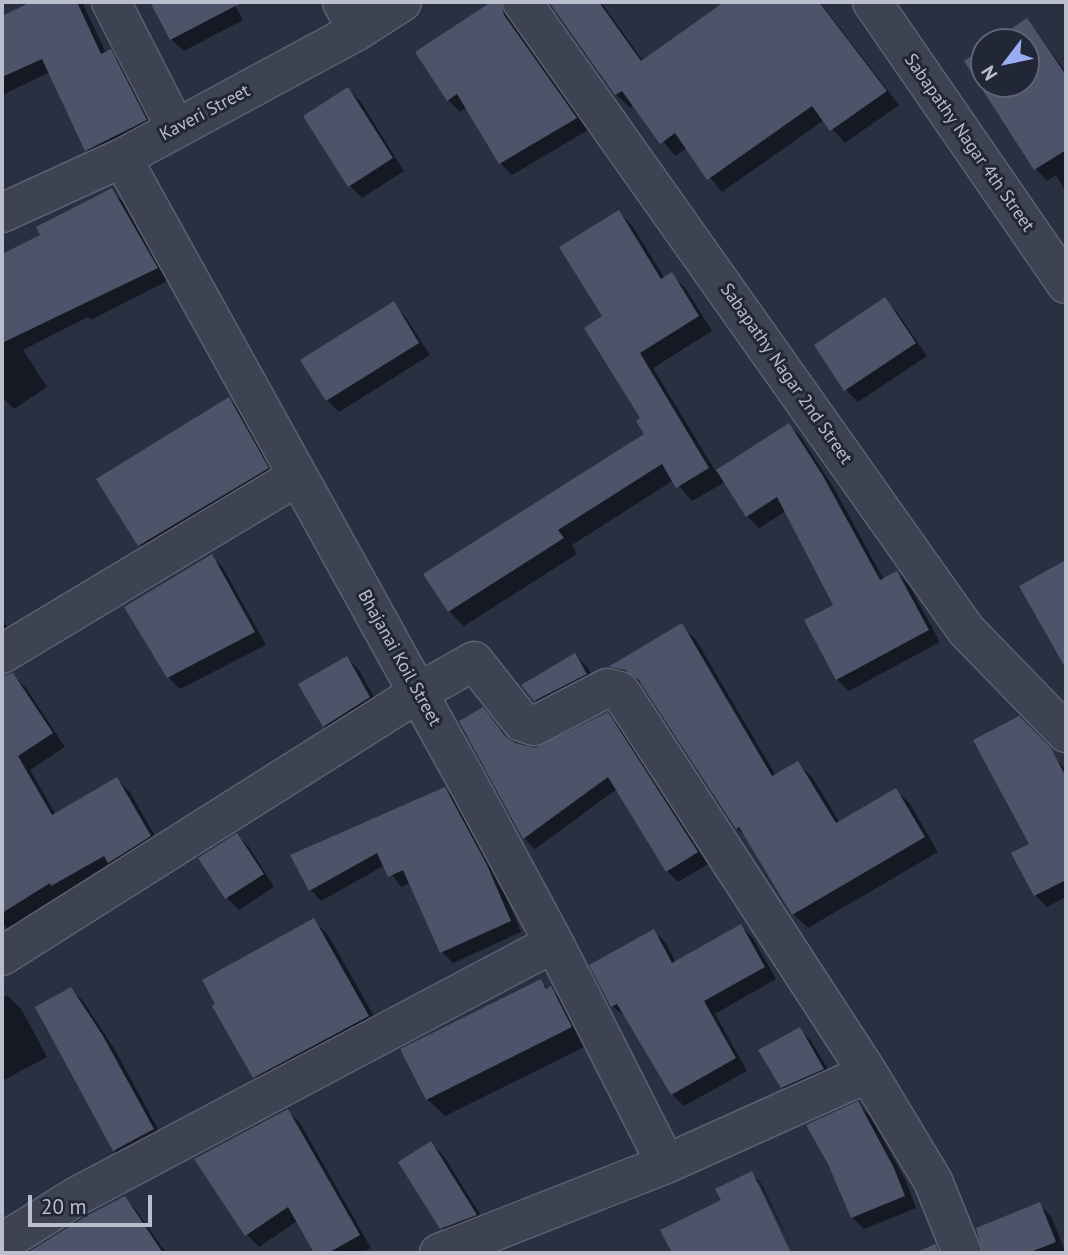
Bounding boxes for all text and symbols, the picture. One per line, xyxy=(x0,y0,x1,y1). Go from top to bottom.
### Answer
north arrow xyxy=(970,28,1040,98)
street label: Sabapathy Nagar 4th Street xyxy=(899,50,1039,236)
street label: Kaveri Street xyxy=(156,80,254,146)
street label: Sabapathy Nagar 2nd Street xyxy=(715,279,857,469)
street label: Bhajanai Koil Street xyxy=(353,586,445,730)
scale bar xyxy=(32,1182,156,1226)
text: 20 m xyxy=(41,1193,87,1220)

